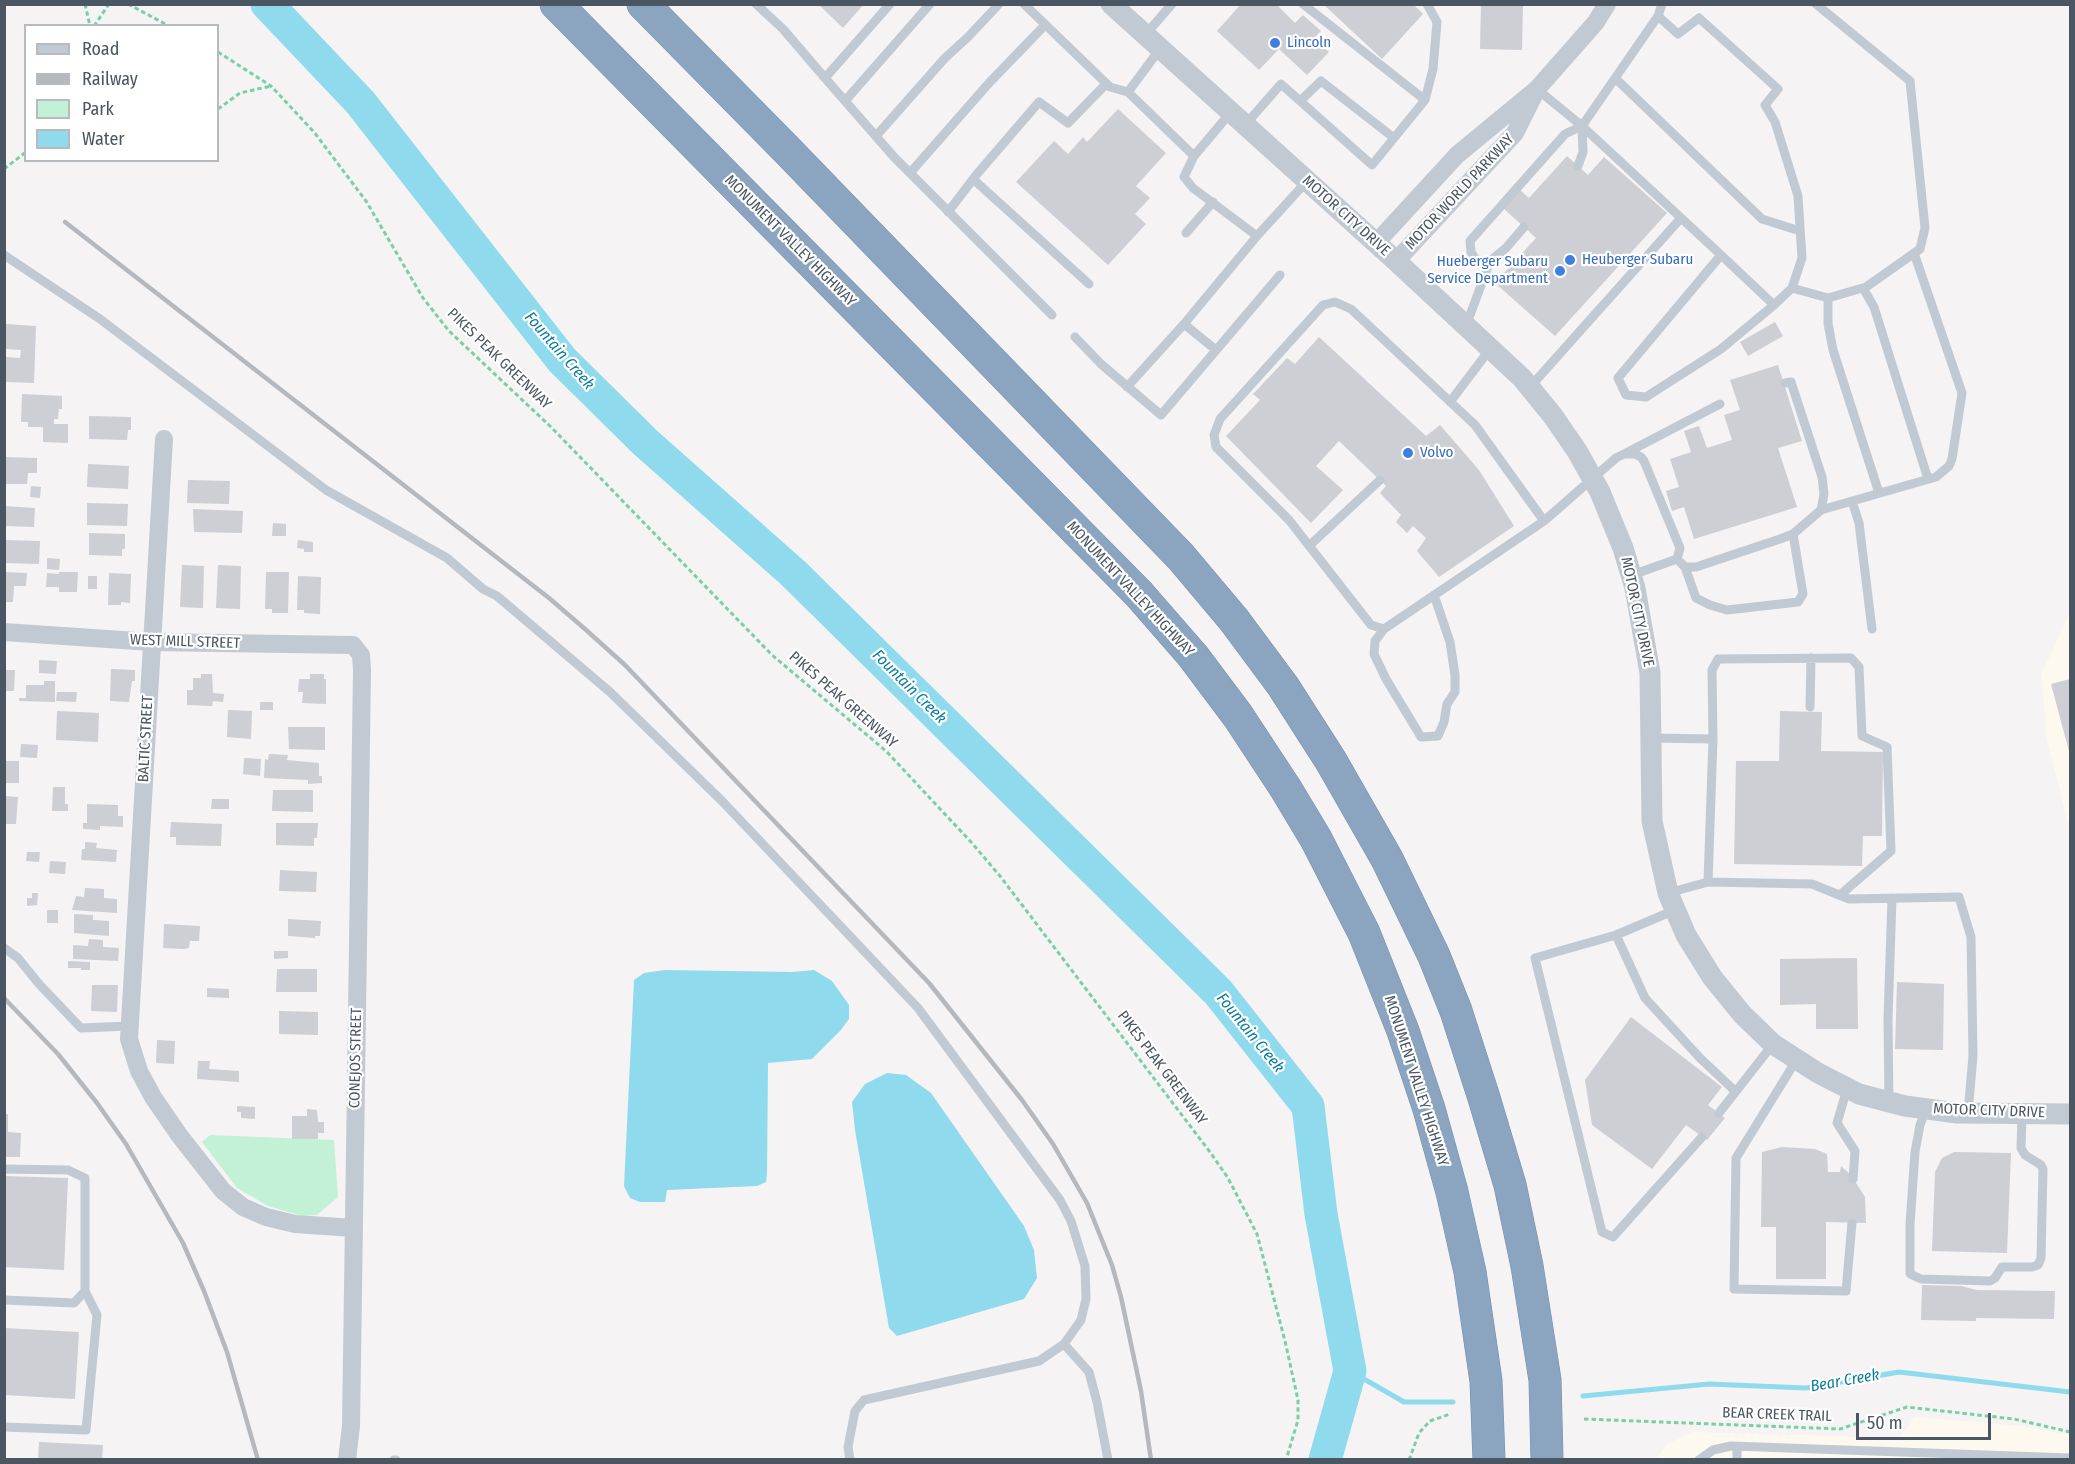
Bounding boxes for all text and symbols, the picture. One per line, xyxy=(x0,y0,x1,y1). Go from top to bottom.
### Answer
legend xyxy=(24,24,219,162)
place label: Lincoln xyxy=(1287,34,1331,52)
marker: Lincoln xyxy=(1268,36,1282,50)
text: Road xyxy=(82,38,119,60)
text: Railway xyxy=(82,68,138,90)
text: Park xyxy=(82,98,114,120)
text: Water xyxy=(82,128,125,150)
street label: MOTOR WORLD PARKWAY xyxy=(1402,130,1518,254)
street label: MONUMENT VALLEY HIGHWAY xyxy=(721,172,859,310)
street label: MOTOR CITY DRIVE xyxy=(1298,172,1394,260)
place label: Heuberger Subaru xyxy=(1582,251,1693,269)
place label: Hueberger Subaru Service Department xyxy=(1427,253,1548,288)
marker: Heuberger Subaru xyxy=(1563,253,1577,267)
marker: Hueberger Subaru Service Department xyxy=(1553,264,1567,278)
street label: PIKES PEAK GREENWAY xyxy=(443,305,555,413)
water label: Fountain Creek xyxy=(520,308,598,394)
place label: Volvo xyxy=(1420,444,1453,462)
marker: Volvo xyxy=(1401,446,1415,460)
street label: MONUMENT VALLEY HIGHWAY xyxy=(1063,518,1197,660)
street label: MOTOR CITY DRIVE xyxy=(1617,555,1657,669)
street label: WEST MILL STREET xyxy=(130,631,240,653)
water label: Fountain Creek xyxy=(868,646,950,728)
street label: PIKES PEAK GREENWAY xyxy=(785,648,901,752)
street label: BALTIC STREET xyxy=(135,695,157,783)
water label: Fountain Creek xyxy=(1212,989,1288,1077)
street label: MONUMENT VALLEY HIGHWAY xyxy=(1380,993,1452,1169)
street label: CONEJOS STREET xyxy=(346,1008,366,1108)
street label: PIKES PEAK GREENWAY xyxy=(1113,1008,1211,1128)
street label: MOTOR CITY DRIVE xyxy=(1933,1100,2045,1122)
water label: Bear Creek xyxy=(1809,1365,1881,1397)
scale bar xyxy=(1859,1401,1994,1439)
street label: BEAR CREEK TRAIL xyxy=(1722,1404,1832,1426)
text: 50 m xyxy=(1867,1412,1903,1434)

